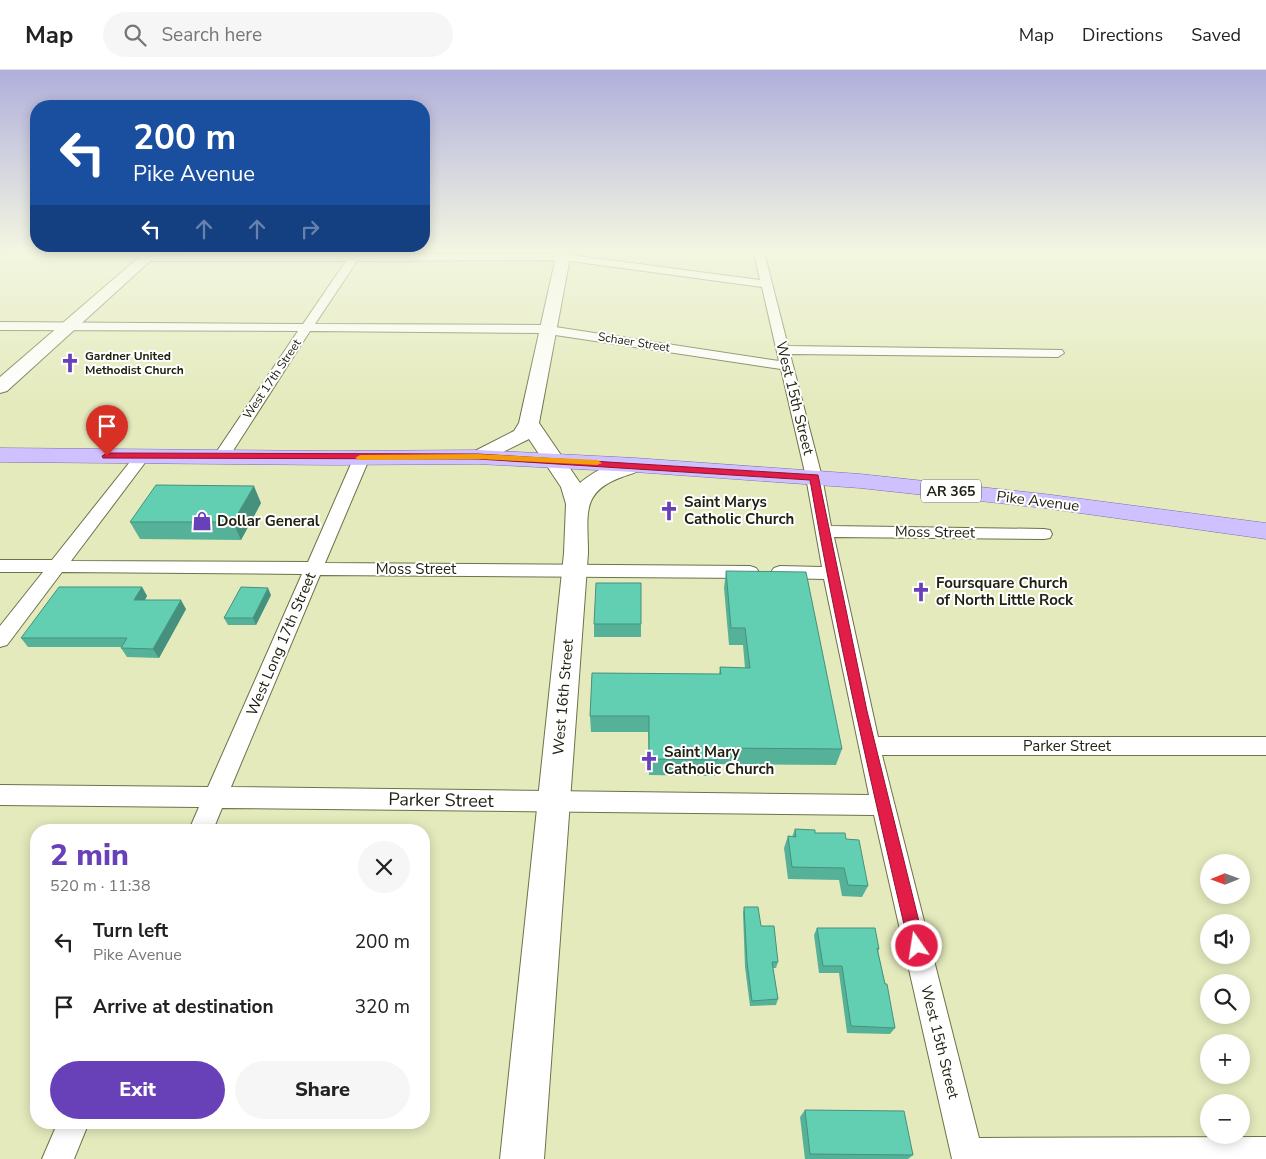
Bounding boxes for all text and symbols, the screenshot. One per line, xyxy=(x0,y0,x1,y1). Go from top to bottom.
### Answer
search box xyxy=(103,12,453,57)
text: Map xyxy=(25,19,73,51)
icon: search xyxy=(121,21,149,49)
text: Search here xyxy=(161,22,262,48)
text: Map xyxy=(1019,23,1054,47)
text: Directions xyxy=(1082,23,1163,47)
text: Saved xyxy=(1191,23,1241,47)
text: 200 m xyxy=(133,114,236,161)
icon: left xyxy=(50,120,115,185)
text: Pike Avenue xyxy=(133,159,255,189)
icon: left xyxy=(137,215,165,243)
icon: ahead xyxy=(190,215,218,243)
icon: ahead xyxy=(243,215,271,243)
icon: right xyxy=(296,215,324,243)
street label: Schaer Street xyxy=(597,328,672,356)
street label: West 17th Street xyxy=(239,335,305,422)
street label: West 15th Street xyxy=(771,339,819,458)
place label: Gardner United Methodist Church xyxy=(85,348,184,378)
church icon: Gardner United Methodist Church xyxy=(59,352,81,374)
pin xyxy=(86,405,128,456)
icon: arrive xyxy=(93,412,121,440)
road number: AR 365 xyxy=(921,480,981,502)
street label: Pike Avenue xyxy=(996,486,1081,516)
place label: Saint Marys Catholic Church xyxy=(684,492,794,529)
church icon: Saint Marys Catholic Church xyxy=(658,500,680,522)
shop icon: Dollar General xyxy=(191,510,213,532)
place label: Dollar General xyxy=(217,511,320,531)
street label: Moss Street xyxy=(895,521,976,543)
street label: Moss Street xyxy=(376,559,457,579)
street label: West Long 17th Street xyxy=(242,569,321,719)
place label: Foursquare Church of North Little Rock xyxy=(936,573,1074,610)
church icon: Foursquare Church of North Little Rock xyxy=(910,581,932,603)
street label: West 16th Street xyxy=(548,637,578,756)
street label: Parker Street xyxy=(1023,736,1112,756)
place label: Saint Mary Catholic Church xyxy=(664,742,774,779)
church icon: Saint Mary Catholic Church xyxy=(638,750,660,772)
street label: Parker Street xyxy=(388,787,495,813)
text: 2 min xyxy=(50,835,129,876)
button: close xyxy=(358,841,410,893)
north arrow xyxy=(1200,854,1250,904)
map controls xyxy=(1200,854,1250,1144)
text: 520 m · 11:38 xyxy=(50,875,151,897)
button: sound xyxy=(1200,914,1250,964)
text: Turn left xyxy=(93,918,168,944)
position arrow xyxy=(890,919,942,971)
icon: left xyxy=(50,928,78,956)
text: 200 m xyxy=(355,929,410,955)
text: Pike Avenue xyxy=(93,944,182,966)
button: search xyxy=(1200,974,1250,1024)
street label: West 15th Street xyxy=(916,983,964,1102)
icon: arrive xyxy=(50,993,78,1021)
text: Arrive at destination xyxy=(93,994,274,1020)
text: 320 m xyxy=(355,994,410,1020)
button: + xyxy=(1200,1034,1250,1084)
button: Exit xyxy=(50,1061,225,1119)
button: Share xyxy=(235,1061,410,1119)
button: − xyxy=(1200,1094,1250,1144)

